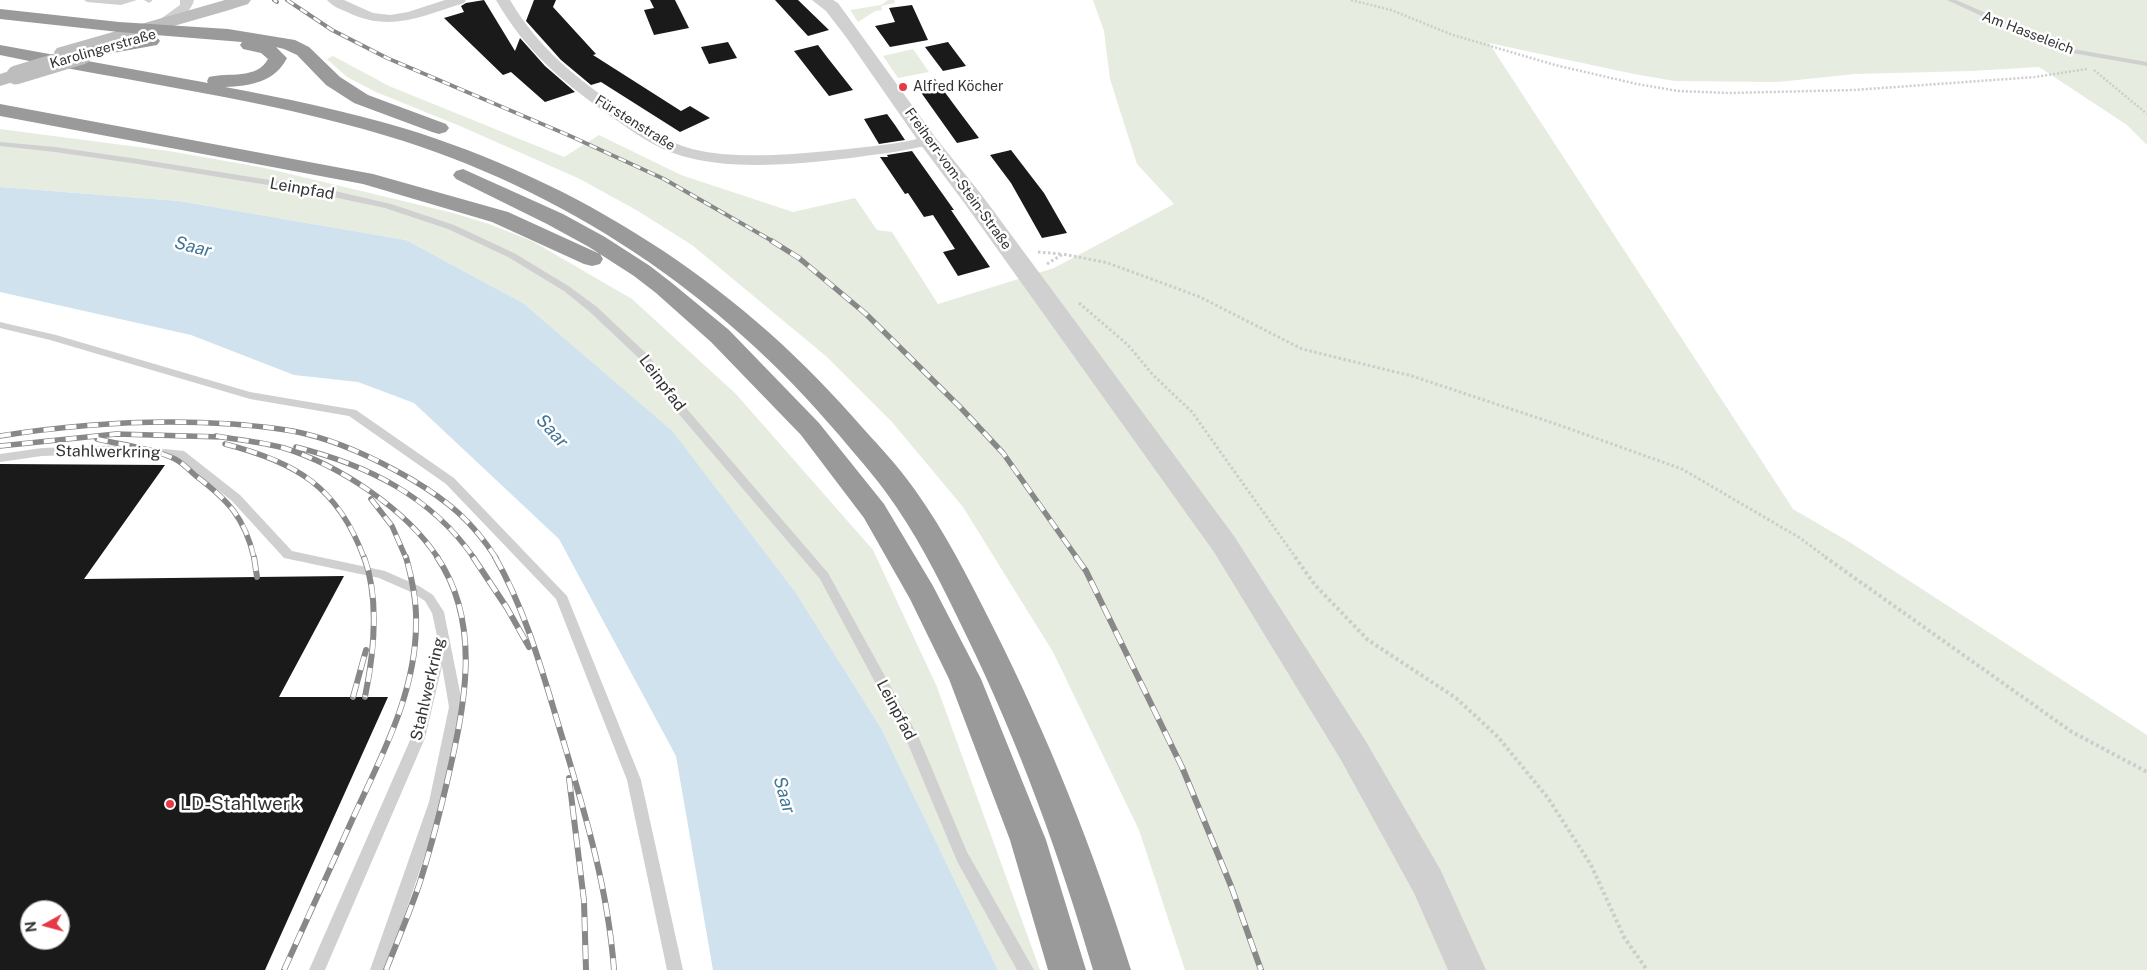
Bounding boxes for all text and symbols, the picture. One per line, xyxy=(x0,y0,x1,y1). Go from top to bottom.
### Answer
street label: Am Hasseleich xyxy=(1980,8,2076,58)
street label: Karolingerstraße xyxy=(48,26,158,72)
place label: Alfred Köcher xyxy=(913,79,1004,95)
marker: Alfred Köcher xyxy=(897,81,909,93)
street label: Fürstenstraße xyxy=(592,92,678,154)
street label: Freiherr-vom-Stein-Straße xyxy=(901,105,1015,253)
street label: Leinpfad xyxy=(268,174,336,204)
water label: Saar xyxy=(172,232,214,262)
street label: Leinpfad xyxy=(635,351,689,415)
water label: Saar xyxy=(531,410,573,452)
street label: Stahlwerkring xyxy=(55,441,161,463)
street label: Stahlwerkring xyxy=(407,636,449,742)
street label: Leinpfad xyxy=(872,677,920,743)
water label: Saar xyxy=(768,774,800,816)
place label: LD-Stahlwerk xyxy=(180,793,301,815)
marker: LD-Stahlwerk xyxy=(164,798,176,810)
north arrow xyxy=(20,900,70,950)
text: N xyxy=(22,920,40,933)

